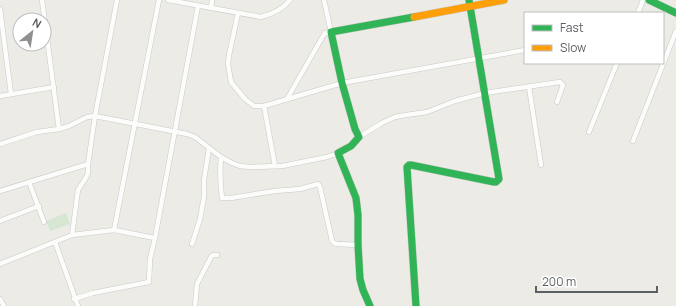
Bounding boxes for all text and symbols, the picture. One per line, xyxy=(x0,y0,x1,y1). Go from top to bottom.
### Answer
north arrow xyxy=(12,12,52,52)
legend xyxy=(524,12,664,64)
text: N xyxy=(30,14,45,31)
text: Fast xyxy=(560,19,584,36)
text: Slow xyxy=(560,39,586,56)
scale bar xyxy=(536,268,657,294)
text: 200 m xyxy=(542,273,576,290)

